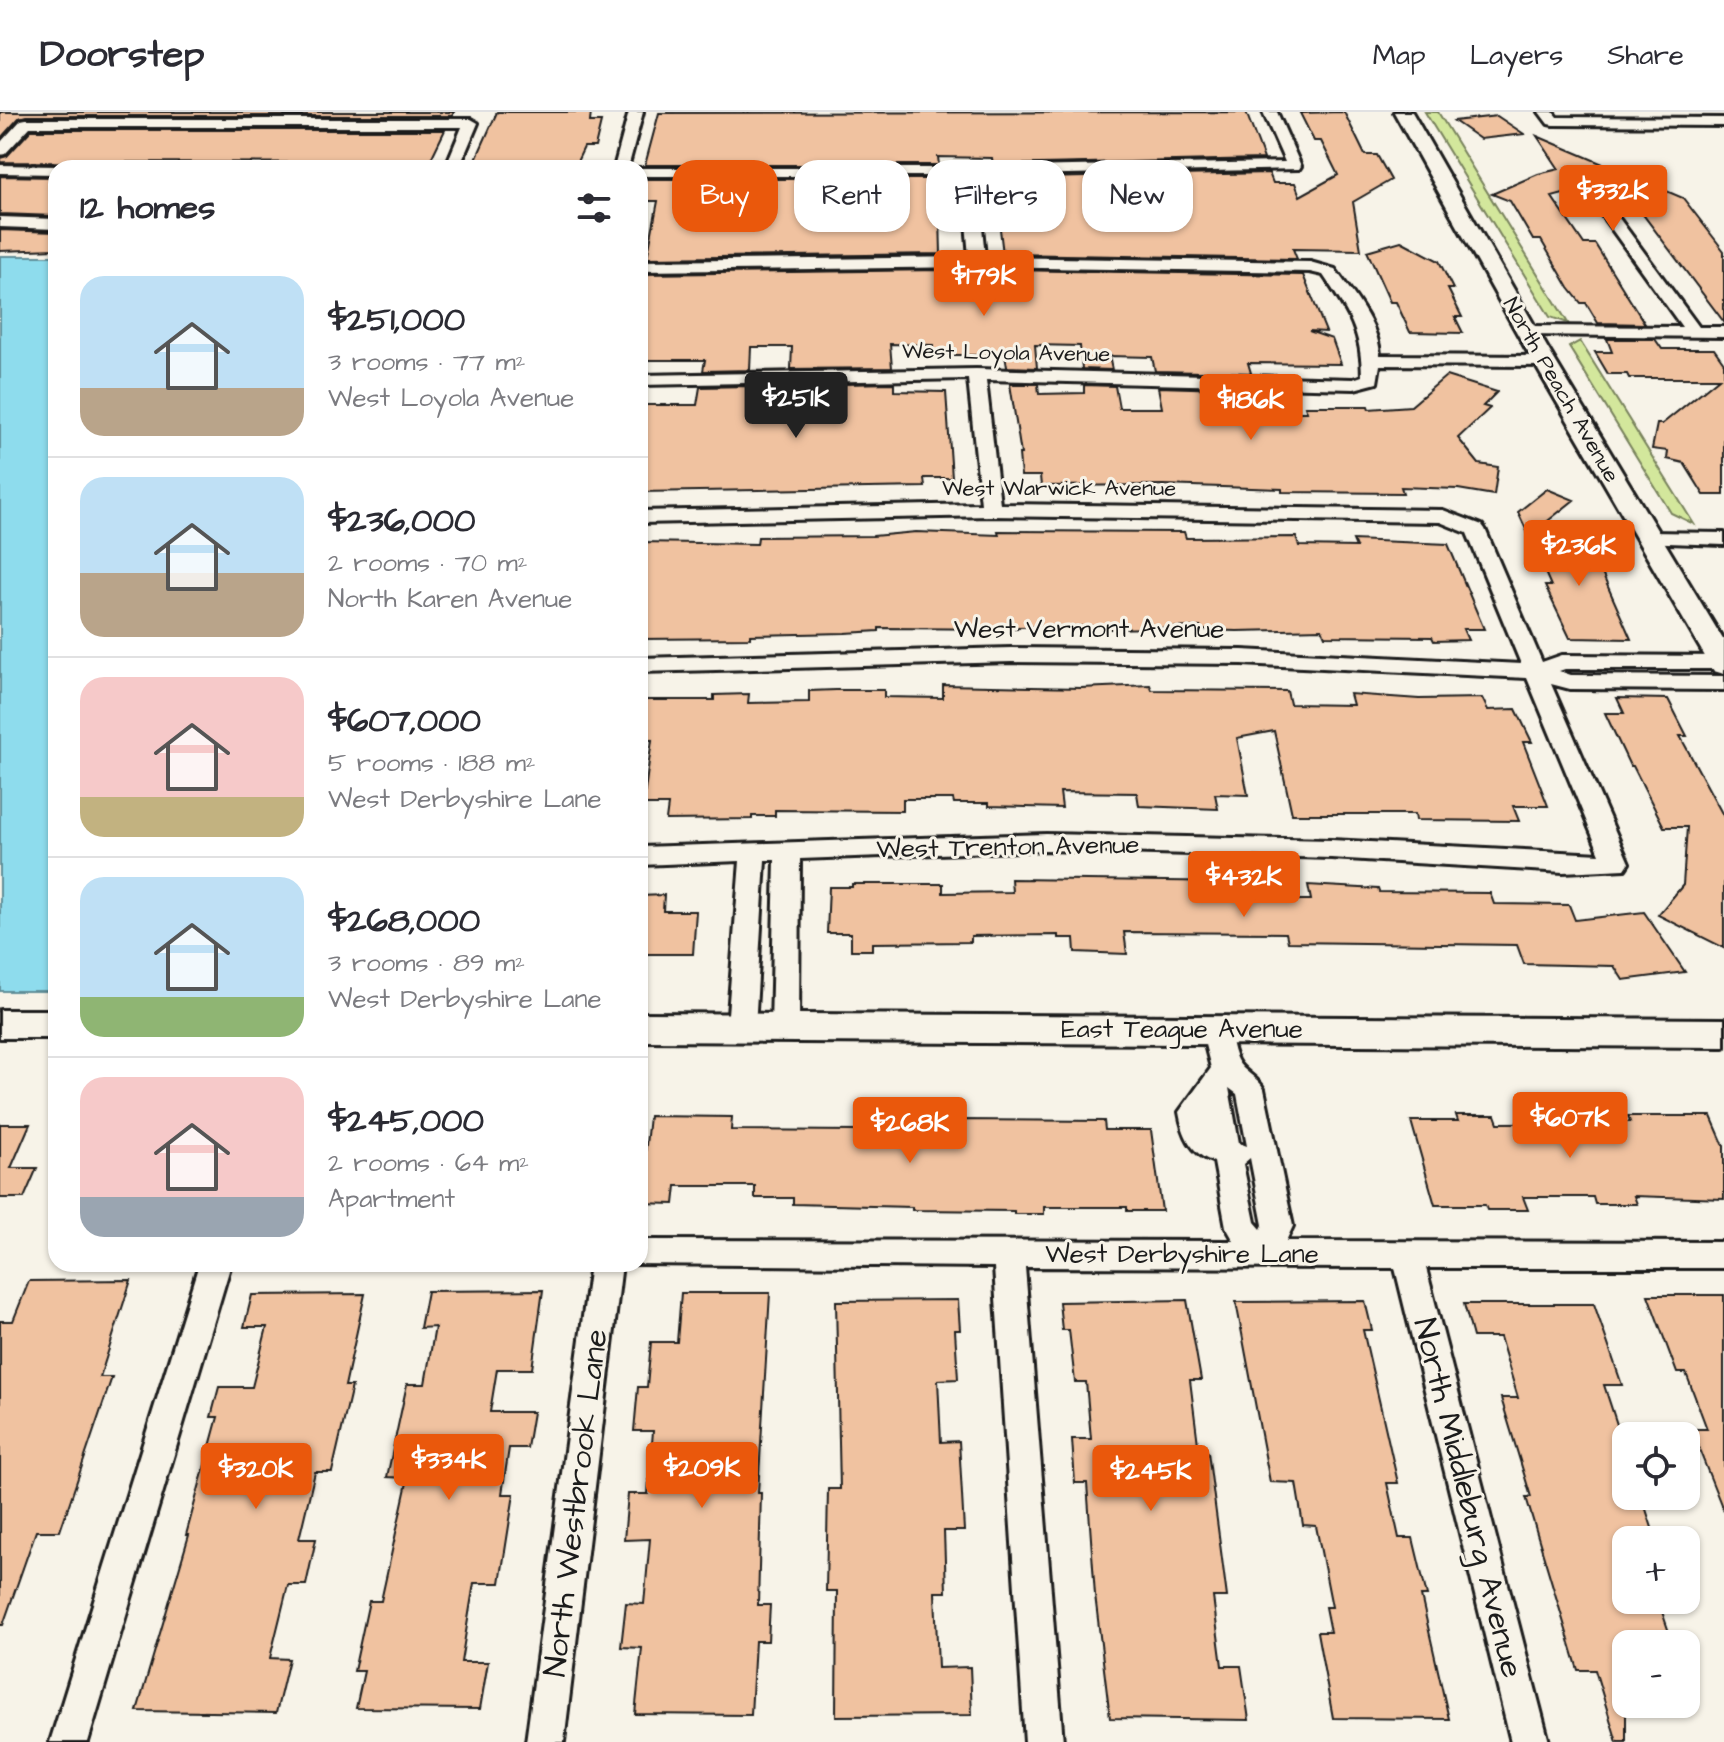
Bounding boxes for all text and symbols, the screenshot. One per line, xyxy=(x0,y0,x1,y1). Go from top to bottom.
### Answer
text: Doorstep xyxy=(40,29,205,81)
text: Map xyxy=(1373,36,1426,75)
text: Layers xyxy=(1470,36,1563,75)
text: Share xyxy=(1607,36,1684,75)
chip: Buy xyxy=(672,160,778,232)
chip: Rent xyxy=(794,160,910,232)
chip: Filters xyxy=(926,160,1066,232)
chip: New xyxy=(1082,160,1193,232)
pin: $332K xyxy=(1557,165,1669,233)
text: $332K xyxy=(1577,173,1649,209)
text: 12 homes xyxy=(80,184,215,232)
icon: filters xyxy=(572,186,616,230)
pin: $179K xyxy=(928,250,1040,318)
text: $179K xyxy=(952,258,1016,294)
street label: North Peach Avenue xyxy=(1495,292,1627,488)
text: $251,000 xyxy=(328,296,465,344)
icon: home xyxy=(144,308,240,404)
street label: West Loyola Avenue xyxy=(902,336,1111,371)
text: 3 rooms · 77 m² xyxy=(328,344,525,380)
pin: $251K xyxy=(740,372,852,440)
pin: $186K xyxy=(1195,374,1307,442)
text: West Loyola Avenue xyxy=(328,380,574,416)
text: $251K xyxy=(763,380,829,416)
text: $186K xyxy=(1218,382,1284,418)
street label: West Warwick Avenue xyxy=(942,473,1176,504)
text: $236,000 xyxy=(328,497,475,545)
icon: home xyxy=(144,509,240,605)
pin: $236K xyxy=(1523,520,1635,588)
text: $236K xyxy=(1542,528,1616,564)
text: 2 rooms · 70 m² xyxy=(328,545,527,581)
text: North Karen Avenue xyxy=(328,581,572,617)
street label: West Vermont Avenue xyxy=(954,611,1224,647)
text: $607,000 xyxy=(328,697,481,745)
icon: home xyxy=(144,709,240,805)
text: 5 rooms · 188 m² xyxy=(328,745,536,781)
text: West Derbyshire Lane xyxy=(328,781,602,817)
street label: West Trenton Avenue xyxy=(876,827,1140,867)
pin: $432K xyxy=(1188,851,1300,919)
text: $432K xyxy=(1206,859,1282,895)
text: $268,000 xyxy=(328,897,480,945)
icon: home xyxy=(144,909,240,1005)
text: 3 rooms · 89 m² xyxy=(328,945,525,981)
text: West Derbyshire Lane xyxy=(328,981,602,1017)
street label: East Teague Avenue xyxy=(1061,1011,1303,1049)
pin: $607K xyxy=(1514,1092,1626,1160)
text: $245,000 xyxy=(328,1097,484,1145)
pin: $268K xyxy=(854,1097,966,1165)
text: $607K xyxy=(1531,1100,1609,1136)
text: $268K xyxy=(871,1105,949,1141)
icon: home xyxy=(144,1109,240,1205)
text: 2 rooms · 64 m² xyxy=(328,1145,529,1181)
text: Apartment xyxy=(328,1181,455,1217)
street label: West Derbyshire Lane xyxy=(1045,1236,1319,1274)
street label: North Middleburg Avenue xyxy=(1402,1314,1534,1682)
street label: North Westbrook Lane xyxy=(532,1327,620,1679)
map controls xyxy=(1612,1422,1700,1718)
button: locate xyxy=(1612,1422,1700,1510)
pin: $334K xyxy=(393,1434,505,1502)
text: $334K xyxy=(412,1442,486,1478)
pin: $209K xyxy=(646,1442,758,1510)
pin: $320K xyxy=(200,1443,312,1511)
pin: $245K xyxy=(1095,1445,1207,1513)
text: $209K xyxy=(664,1450,740,1486)
text: $320K xyxy=(219,1451,293,1487)
text: $245K xyxy=(1110,1453,1192,1489)
button: + xyxy=(1612,1526,1700,1614)
button: − xyxy=(1612,1630,1700,1718)

